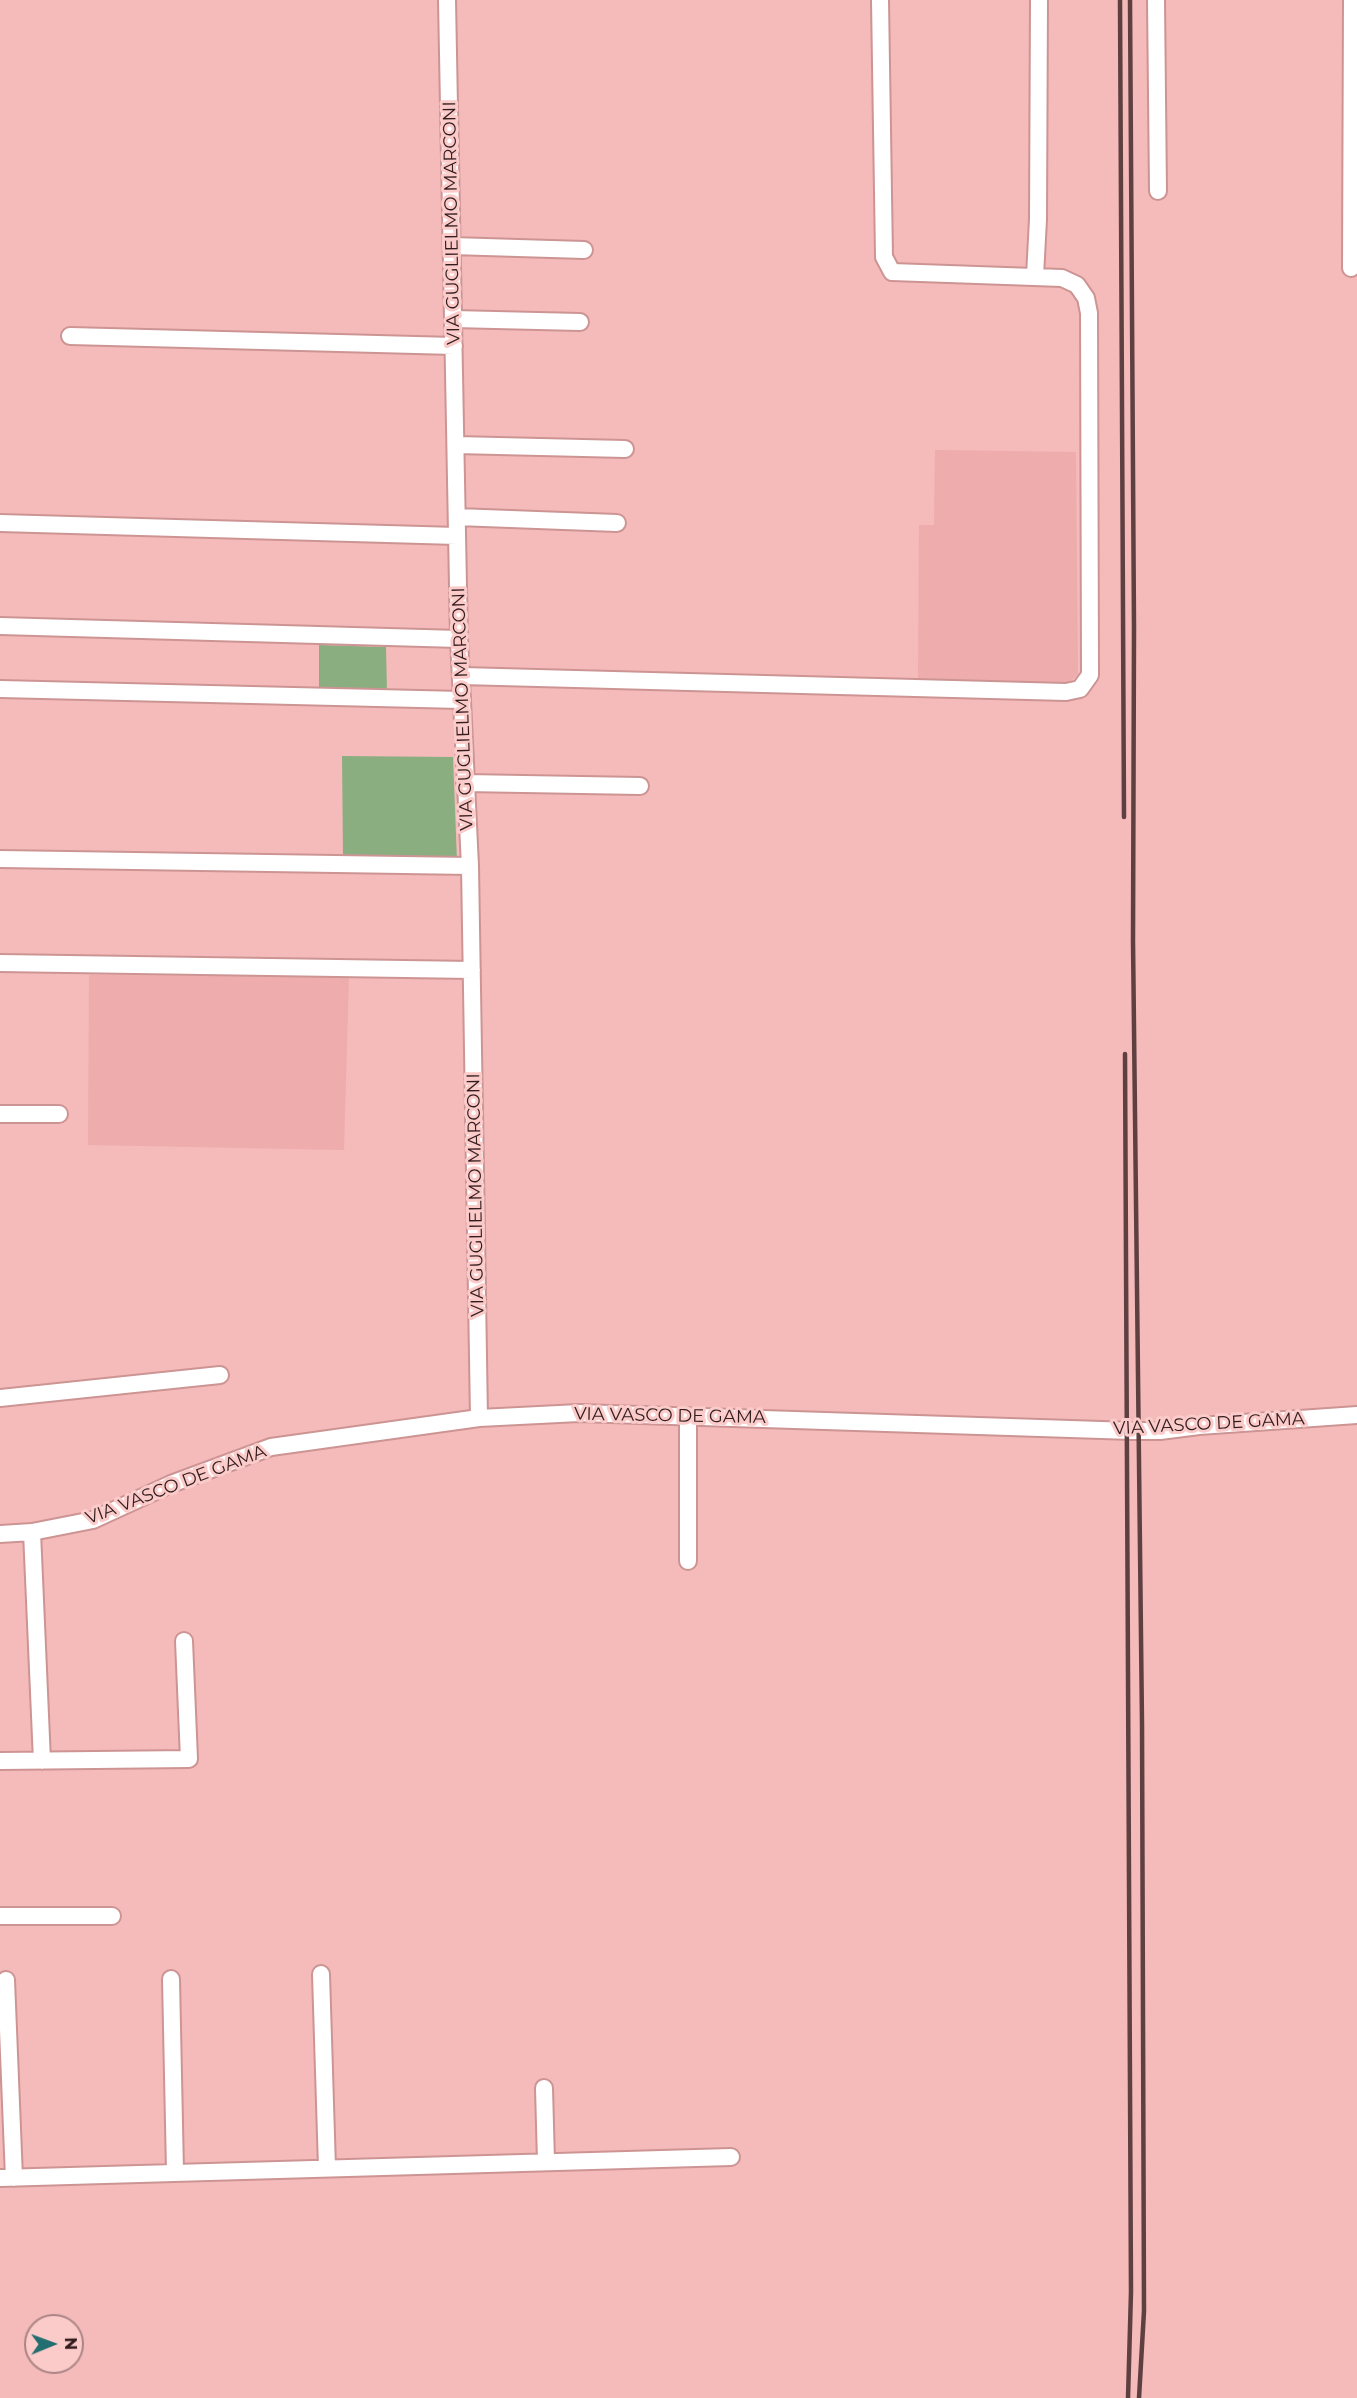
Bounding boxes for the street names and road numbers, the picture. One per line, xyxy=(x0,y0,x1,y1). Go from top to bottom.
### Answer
street label: VIA GUGLIELMO MARCONI xyxy=(439,101,465,345)
street label: VIA GUGLIELMO MARCONI xyxy=(448,587,478,831)
street label: VIA GUGLIELMO MARCONI xyxy=(463,1073,489,1317)
street label: VIA VASCO DE GAMA xyxy=(574,1404,766,1428)
street label: VIA VASCO DE GAMA xyxy=(1113,1408,1305,1440)
street label: VIA VASCO DE GAMA xyxy=(83,1441,269,1529)

